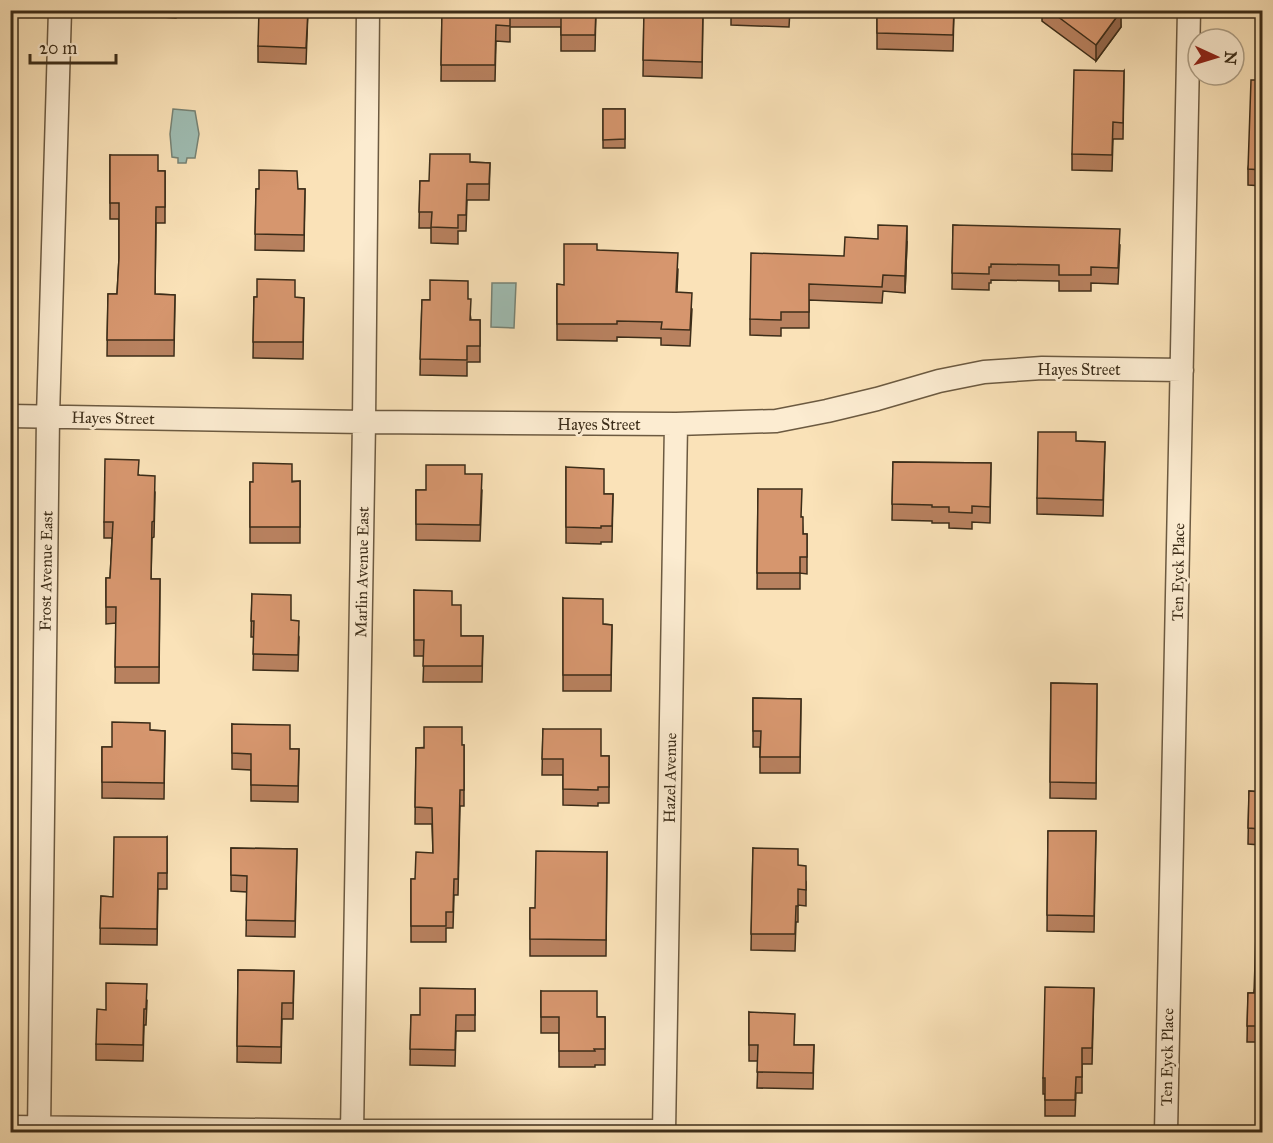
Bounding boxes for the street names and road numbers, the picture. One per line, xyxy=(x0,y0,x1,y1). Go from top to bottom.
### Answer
street label: Hayes Street xyxy=(1037,360,1121,379)
street label: Hayes Street xyxy=(71,408,155,428)
street label: Hayes Street xyxy=(557,415,641,434)
street label: Marlin Avenue East xyxy=(351,506,373,638)
street label: Frost Avenue East xyxy=(35,510,57,631)
street label: Ten Eyck Place xyxy=(1168,522,1188,621)
street label: Hazel Avenue xyxy=(660,732,680,823)
street label: Ten Eyck Place xyxy=(1157,1007,1177,1106)

